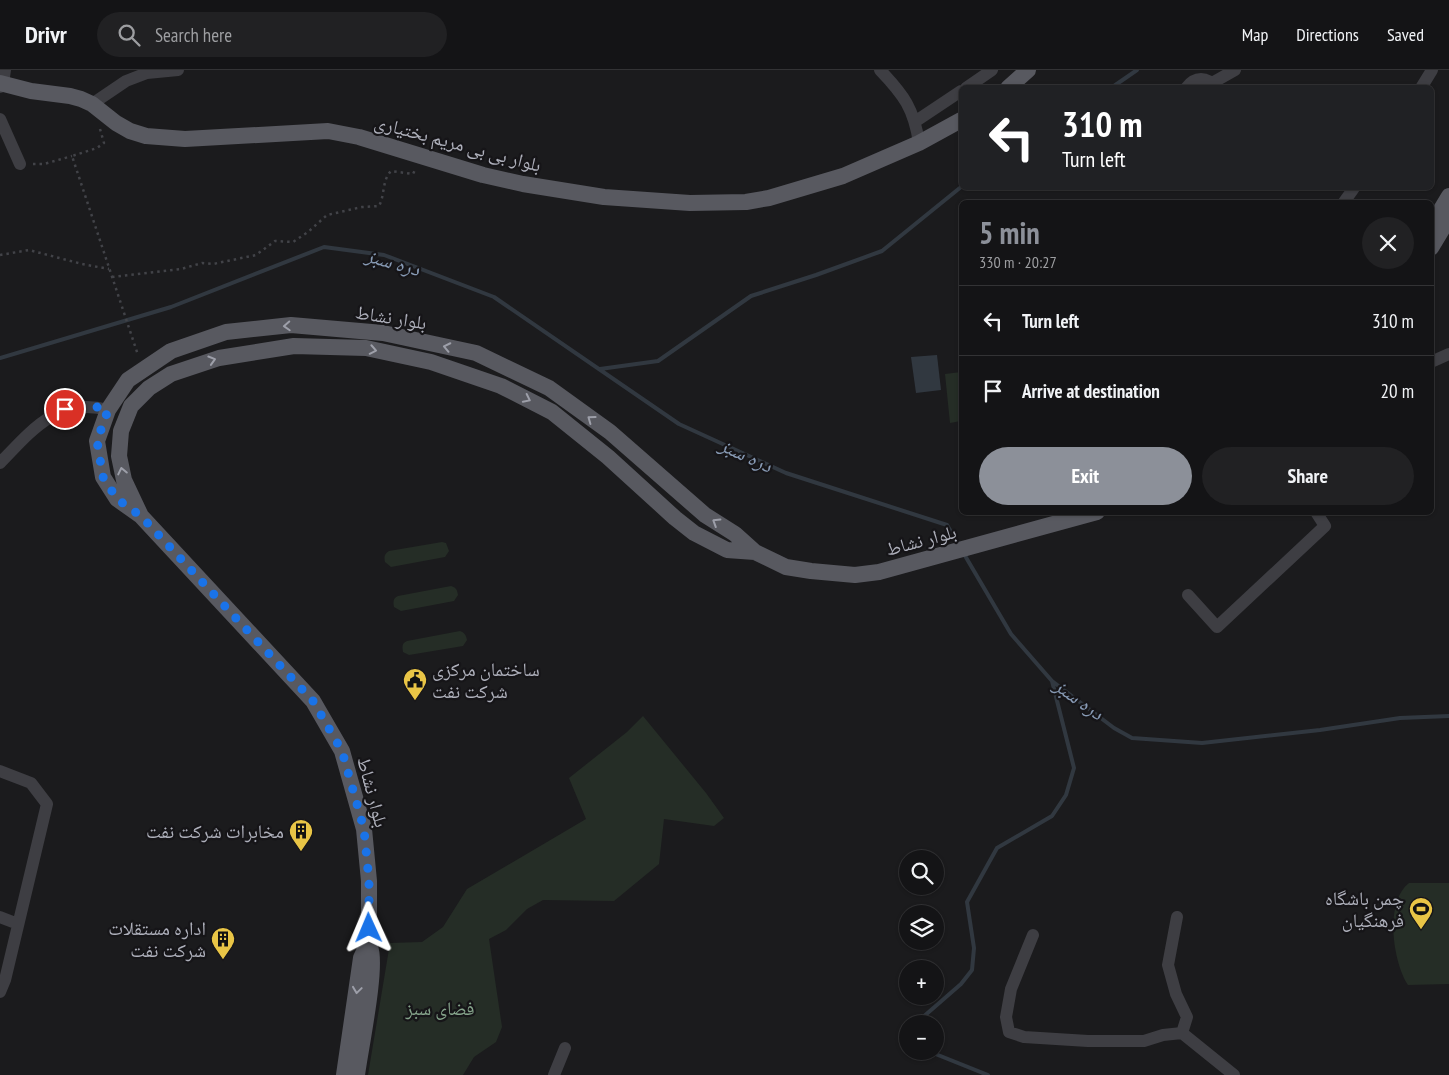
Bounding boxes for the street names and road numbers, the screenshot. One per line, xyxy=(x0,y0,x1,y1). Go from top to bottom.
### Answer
street label: بلوار بی بی مریم بختیاری xyxy=(372,109,544,178)
street label: بلوار نشاط xyxy=(354,300,428,334)
street label: بلوار نشاط xyxy=(883,519,959,561)
street label: بلوار نشاط xyxy=(352,754,394,830)

